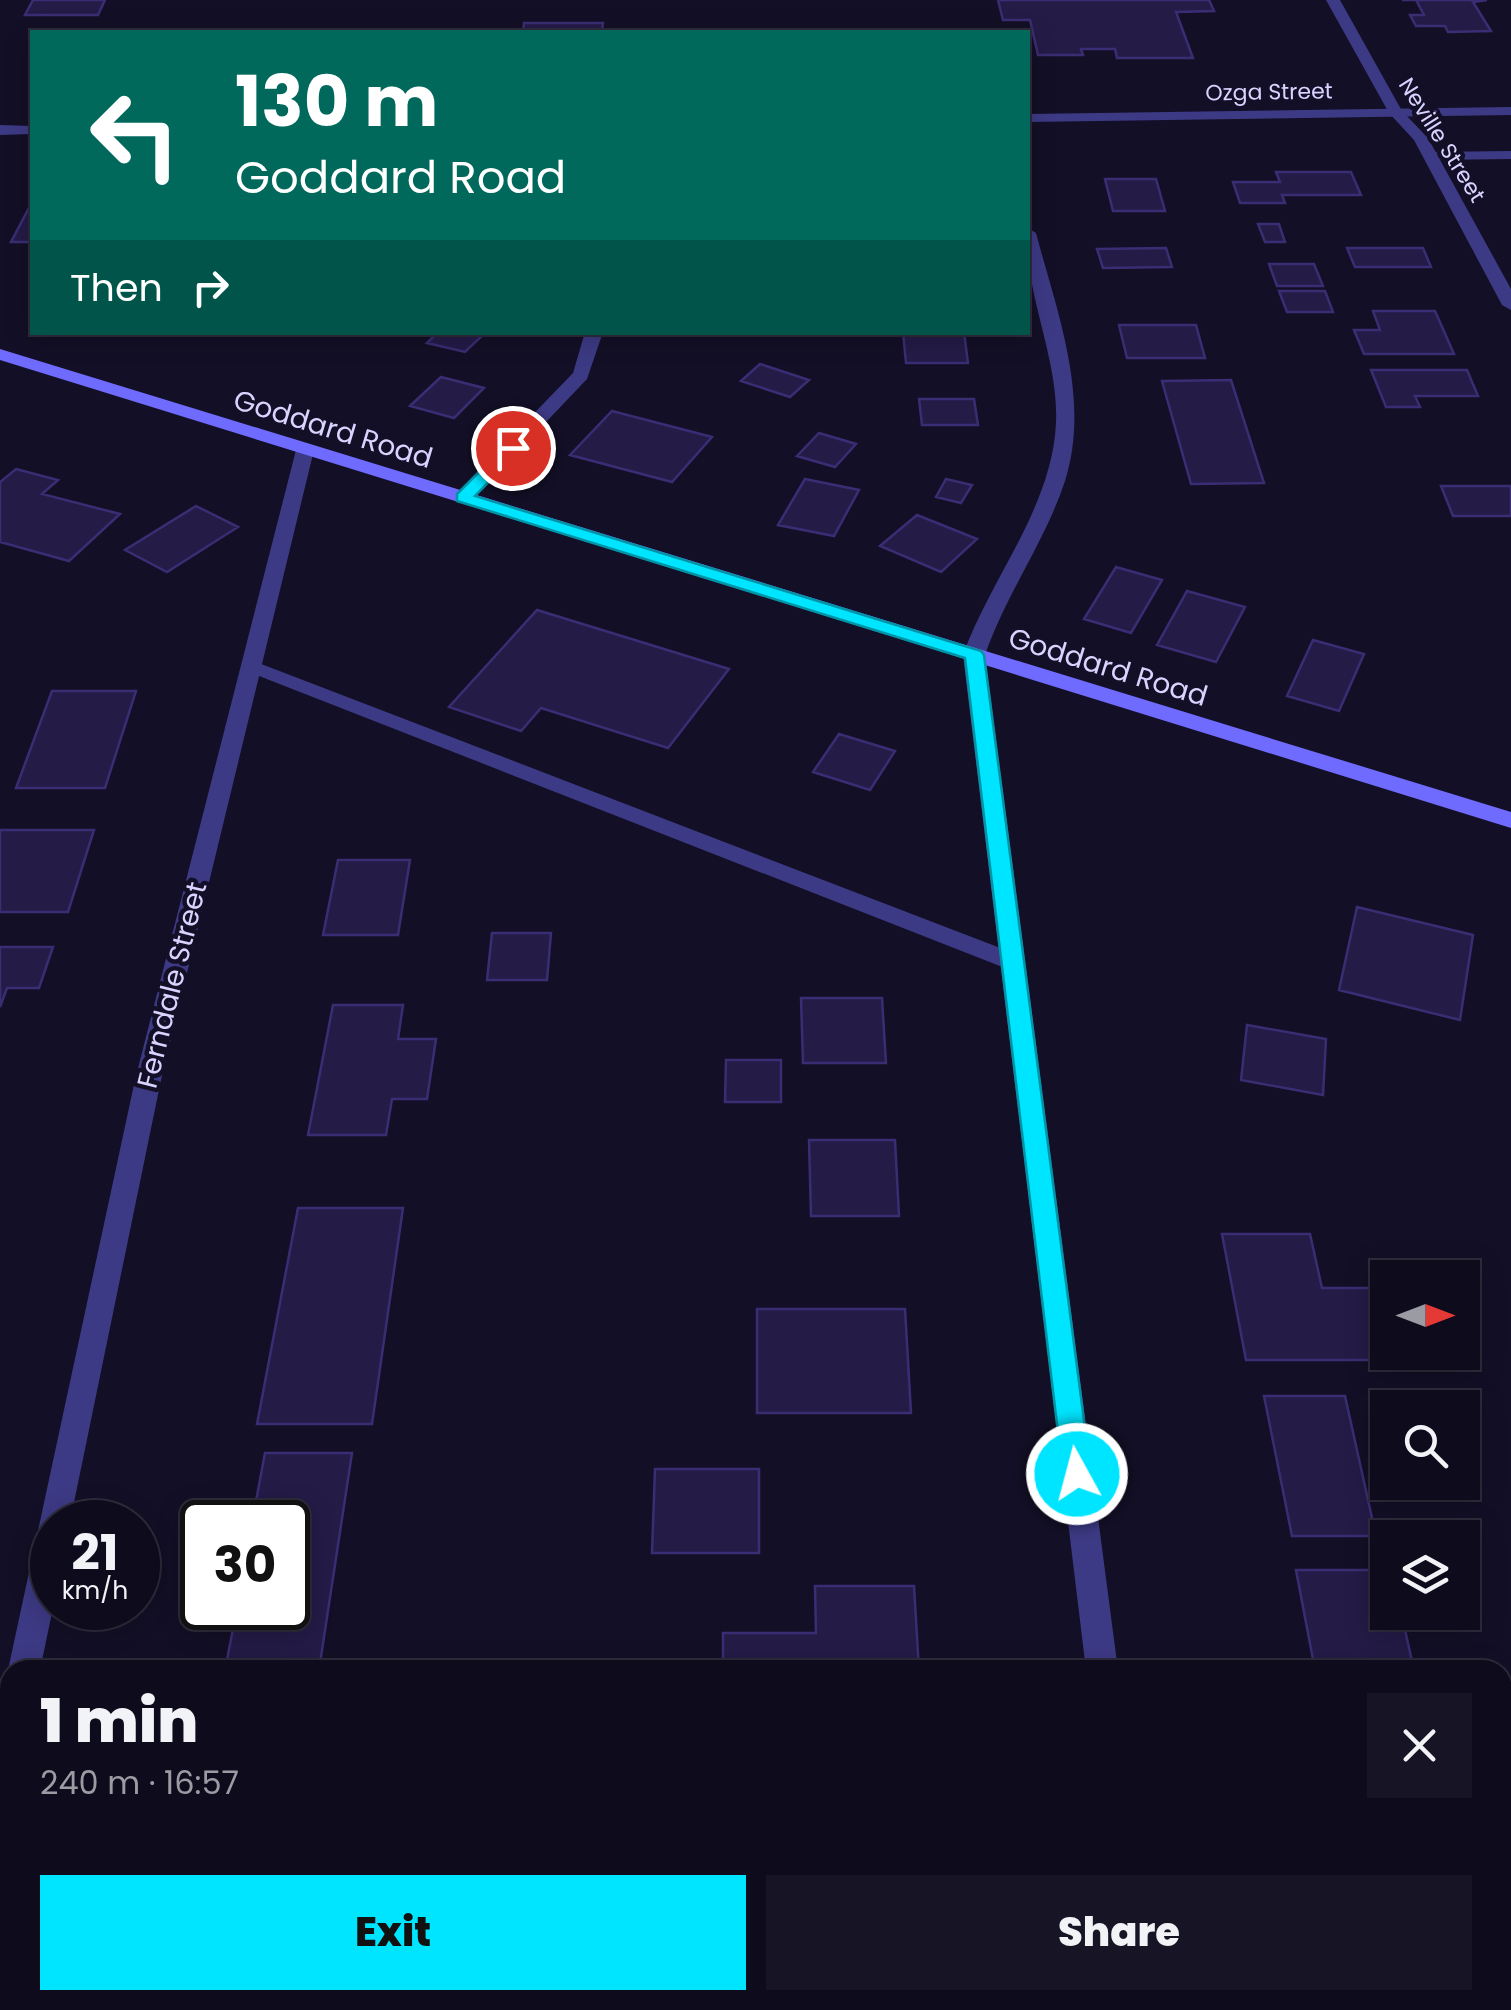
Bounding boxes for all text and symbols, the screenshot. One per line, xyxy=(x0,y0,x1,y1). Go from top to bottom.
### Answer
text: 130 m xyxy=(235,52,438,151)
icon: left xyxy=(70,70,200,200)
street label: Neville Street xyxy=(1391,72,1493,208)
street label: Ozga Street xyxy=(1205,75,1333,109)
text: Goddard Road xyxy=(235,146,566,209)
icon: right xyxy=(183,260,238,315)
text: Then xyxy=(70,261,163,314)
street label: Goddard Road xyxy=(229,380,437,478)
pin xyxy=(471,406,556,491)
icon: arrive xyxy=(486,421,541,476)
street label: Goddard Road xyxy=(1004,618,1212,716)
street label: Ferndale Street xyxy=(128,878,216,1092)
north arrow xyxy=(1370,1260,1480,1370)
map controls xyxy=(1370,1260,1480,1630)
button: search xyxy=(1370,1390,1480,1500)
position arrow xyxy=(1025,1422,1129,1526)
speed limit sign: 30 xyxy=(180,1500,310,1630)
text: 21 xyxy=(71,1517,119,1588)
button: layers xyxy=(1370,1520,1480,1630)
text: km/h xyxy=(62,1573,128,1608)
text: 1 min xyxy=(40,1679,198,1763)
button: close xyxy=(1367,1693,1472,1798)
text: 240 m · 16:57 xyxy=(40,1760,239,1805)
button: Exit xyxy=(40,1875,746,1990)
button: Share xyxy=(766,1875,1472,1990)

